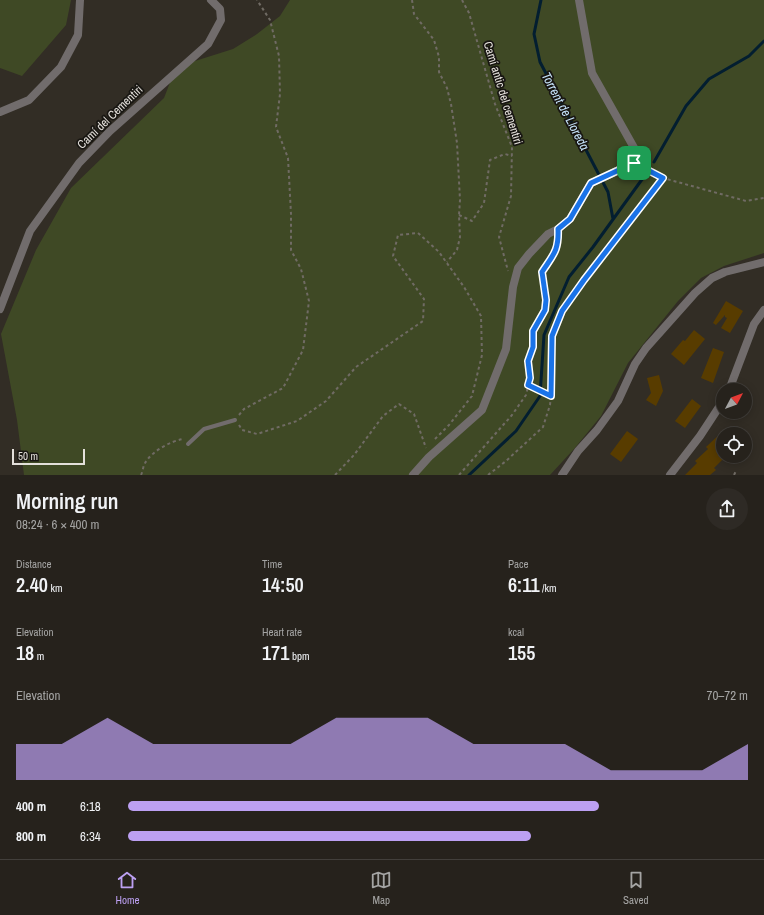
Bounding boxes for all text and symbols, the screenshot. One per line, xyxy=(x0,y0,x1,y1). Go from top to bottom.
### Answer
street label: Camí antic del cementiri xyxy=(480,39,526,147)
water label: Torrent de Lloreda xyxy=(538,69,593,153)
street label: Camí del Cementiri xyxy=(74,82,146,152)
pin xyxy=(617,146,651,180)
icon: arrive xyxy=(623,152,645,174)
north arrow xyxy=(716,383,752,419)
map controls xyxy=(716,383,752,463)
button: locate xyxy=(716,427,752,463)
scale bar xyxy=(12,447,85,466)
text: 50 m xyxy=(18,449,38,463)
text: Morning run xyxy=(16,486,119,516)
button: share xyxy=(706,488,748,530)
text: 08:24 · 6 × 400 m xyxy=(16,516,99,533)
text: Distance xyxy=(16,557,52,571)
text: Time xyxy=(262,557,282,571)
text: Pace xyxy=(508,557,529,571)
text: 2.40 xyxy=(16,571,48,598)
text: 14:50 xyxy=(262,571,304,598)
text: 6:11 xyxy=(508,571,540,598)
text: km xyxy=(48,581,62,595)
text: /km xyxy=(540,581,557,595)
text: Elevation xyxy=(16,625,54,639)
text: Heart rate xyxy=(262,625,302,639)
text: kcal xyxy=(508,625,524,639)
text: 18 xyxy=(16,639,34,666)
text: 171 xyxy=(262,639,289,666)
text: 155 xyxy=(508,639,535,666)
text: m xyxy=(34,649,44,663)
text: bpm xyxy=(289,649,309,663)
text: Elevation xyxy=(16,687,60,704)
text: 70–72 m xyxy=(707,687,748,704)
text: 400 m xyxy=(16,798,46,815)
text: 6:18 xyxy=(80,798,101,815)
text: 800 m xyxy=(16,828,46,845)
text: 6:34 xyxy=(80,828,101,845)
tab: Home xyxy=(115,869,139,907)
tab: Map xyxy=(370,869,392,907)
tab: Saved xyxy=(623,869,649,907)

